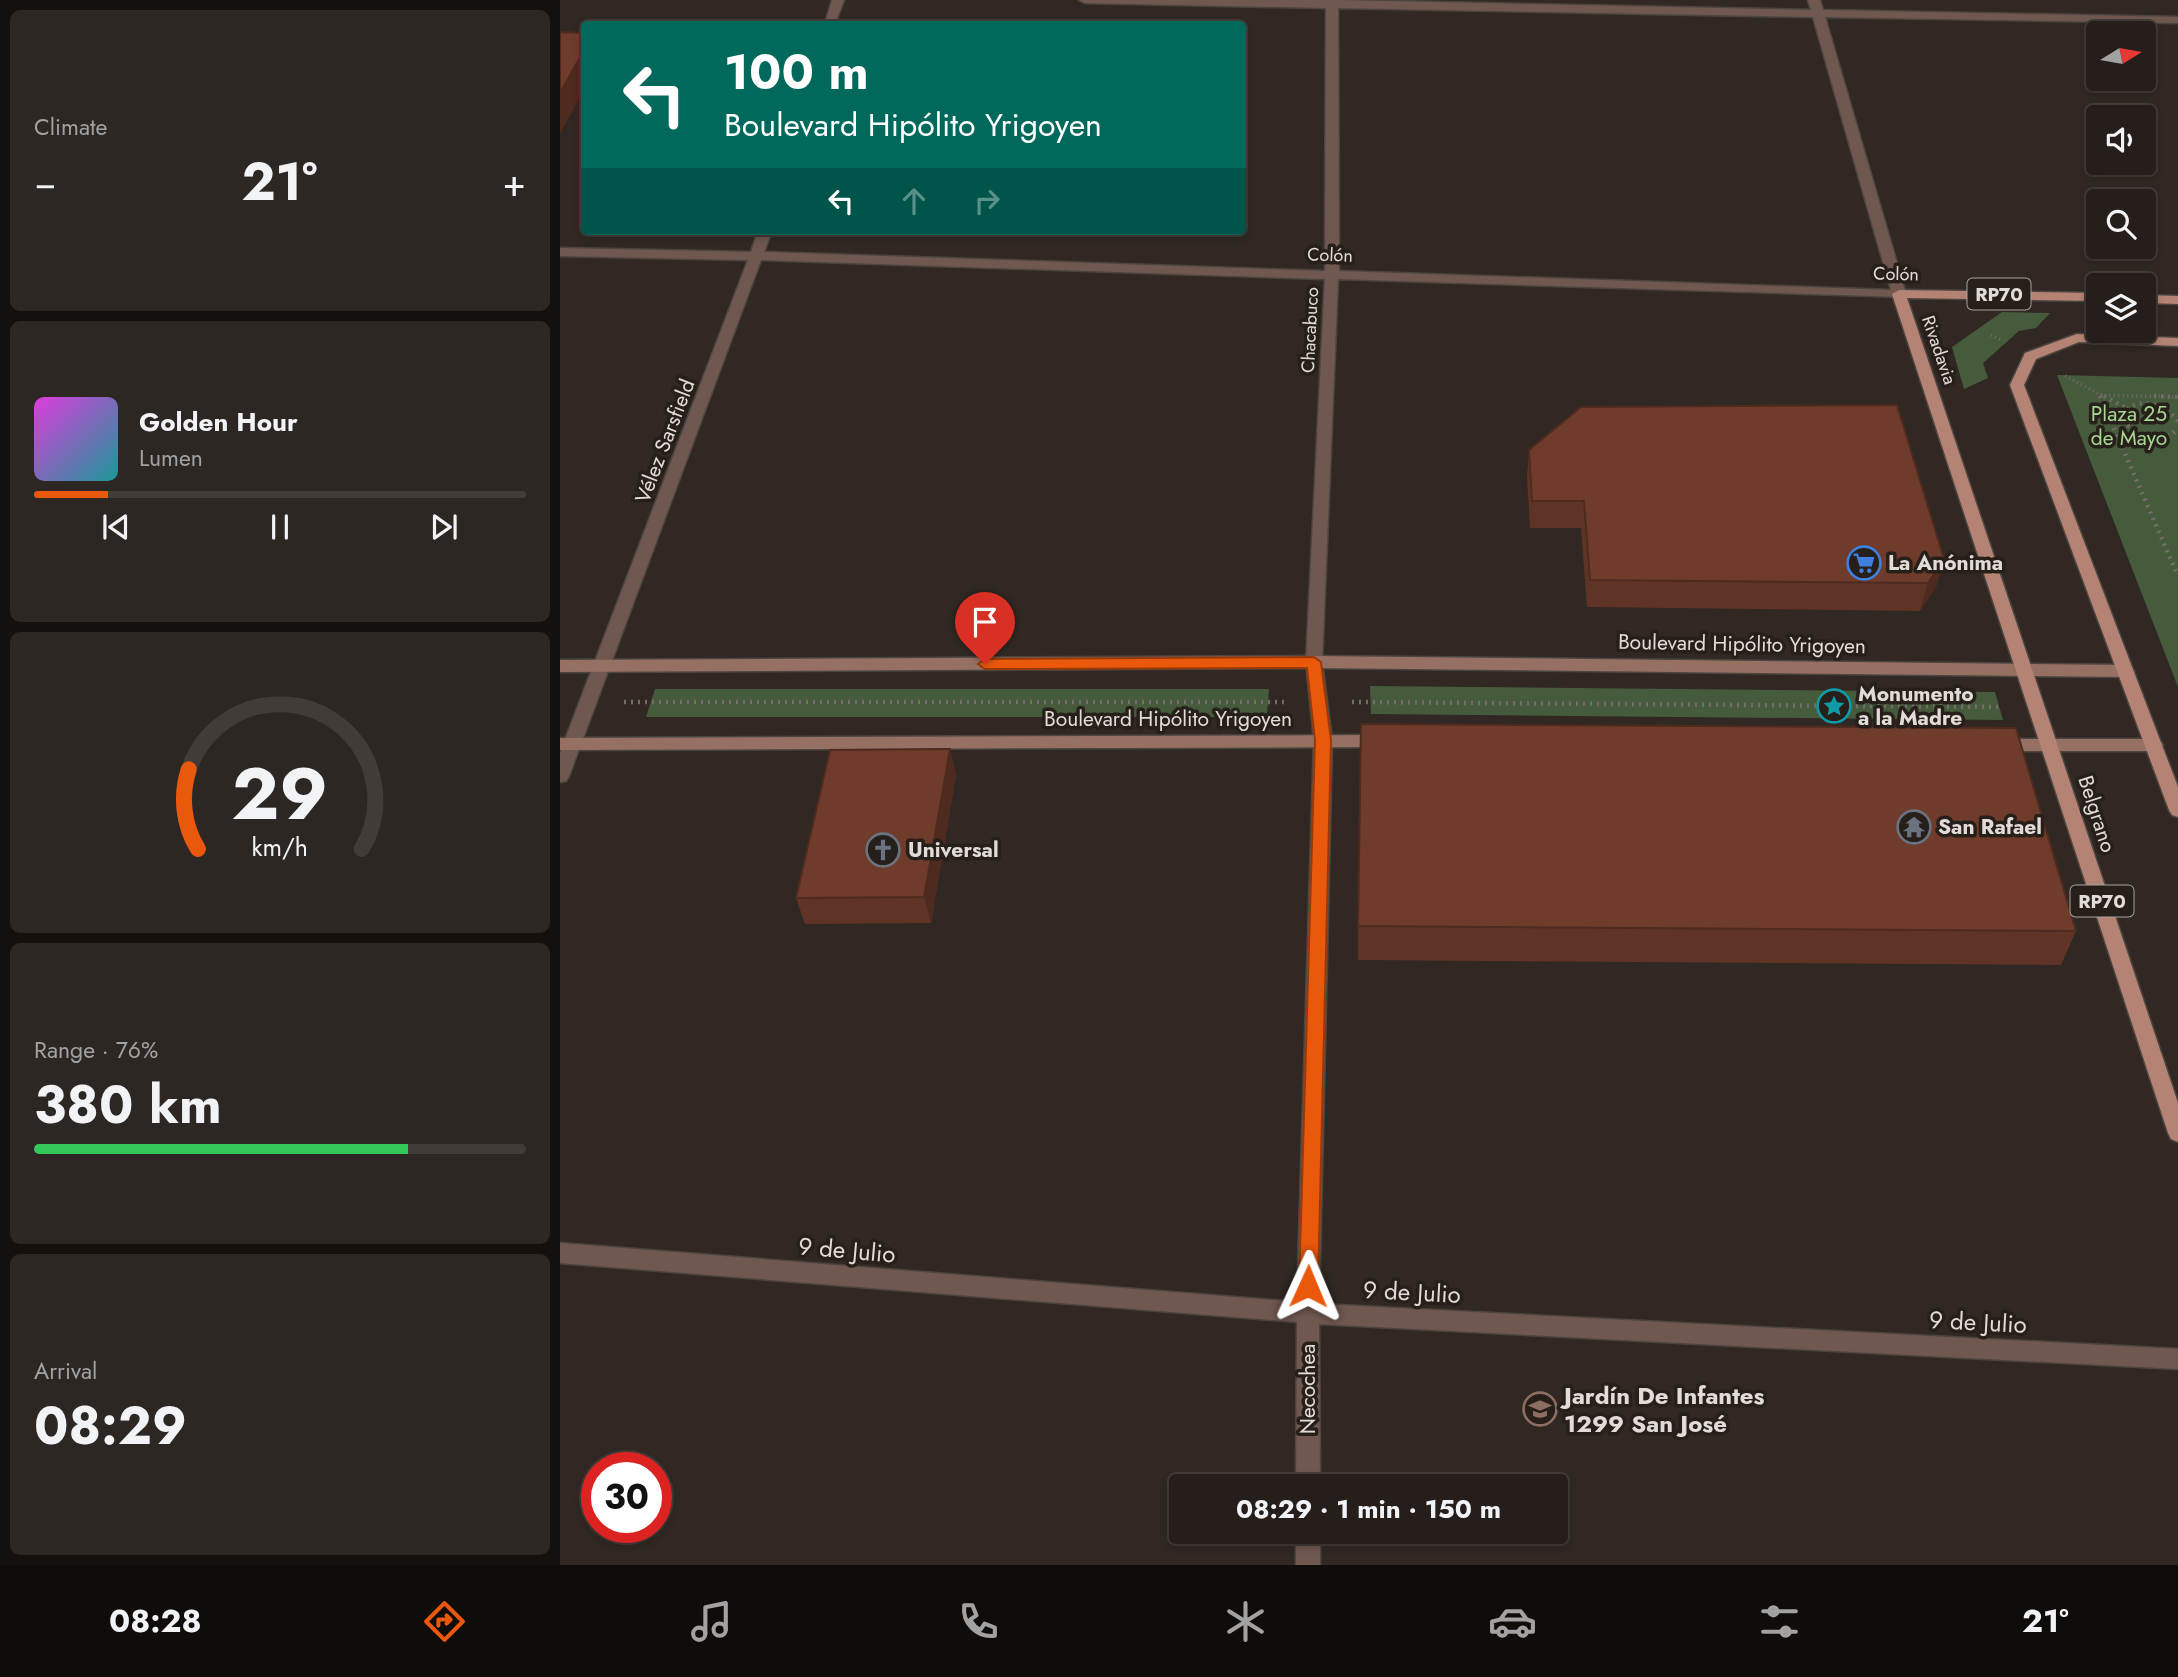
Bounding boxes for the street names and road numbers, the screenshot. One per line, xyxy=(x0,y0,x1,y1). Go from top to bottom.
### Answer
street label: Colón xyxy=(1307,241,1353,269)
street label: Colón xyxy=(1873,261,1919,287)
road number: RP70 xyxy=(1968,278,2030,310)
street label: Chacabuco xyxy=(1295,286,1325,374)
street label: Rivadavia xyxy=(1915,312,1963,388)
street label: Vélez Sarsfield xyxy=(628,375,702,507)
street label: Boulevard Hipólito Yrigoyen xyxy=(1618,627,1866,661)
street label: Boulevard Hipólito Yrigoyen xyxy=(1044,704,1292,734)
street label: Belgrano xyxy=(2071,772,2123,856)
road number: RP70 xyxy=(2070,886,2134,917)
street label: 9 de Julio xyxy=(797,1228,897,1272)
street label: 9 de Julio xyxy=(1362,1272,1462,1312)
street label: 9 de Julio xyxy=(1928,1302,2028,1342)
street label: Necochea xyxy=(1293,1344,1323,1434)

